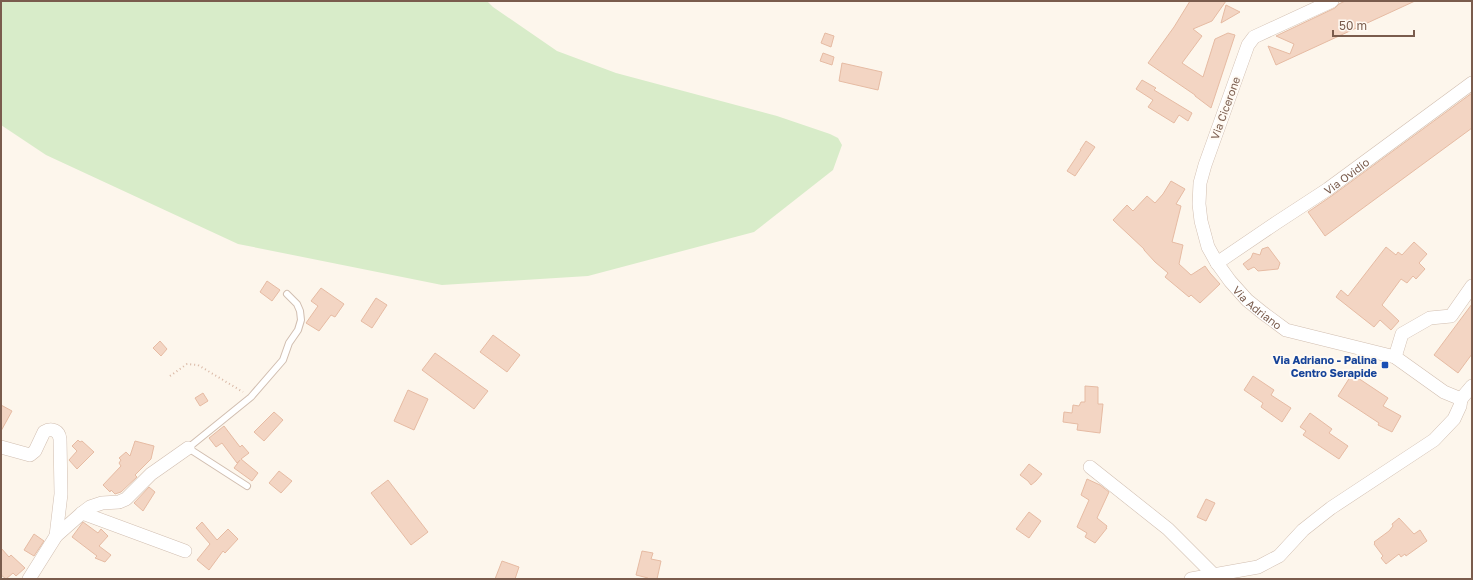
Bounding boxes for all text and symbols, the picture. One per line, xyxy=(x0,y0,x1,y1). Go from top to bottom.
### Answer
scale bar xyxy=(1333,12,1414,38)
text: 50 m xyxy=(1339,18,1367,33)
street label: Via Cicerone xyxy=(1208,75,1242,141)
street label: Via Ovidio xyxy=(1321,154,1372,197)
street label: Via Adriano xyxy=(1231,283,1285,332)
place label: Via Adriano - Palina Centro Serapide xyxy=(1273,353,1378,379)
marker: Via Adriano - Palina Centro Serapide xyxy=(1380,360,1390,370)

